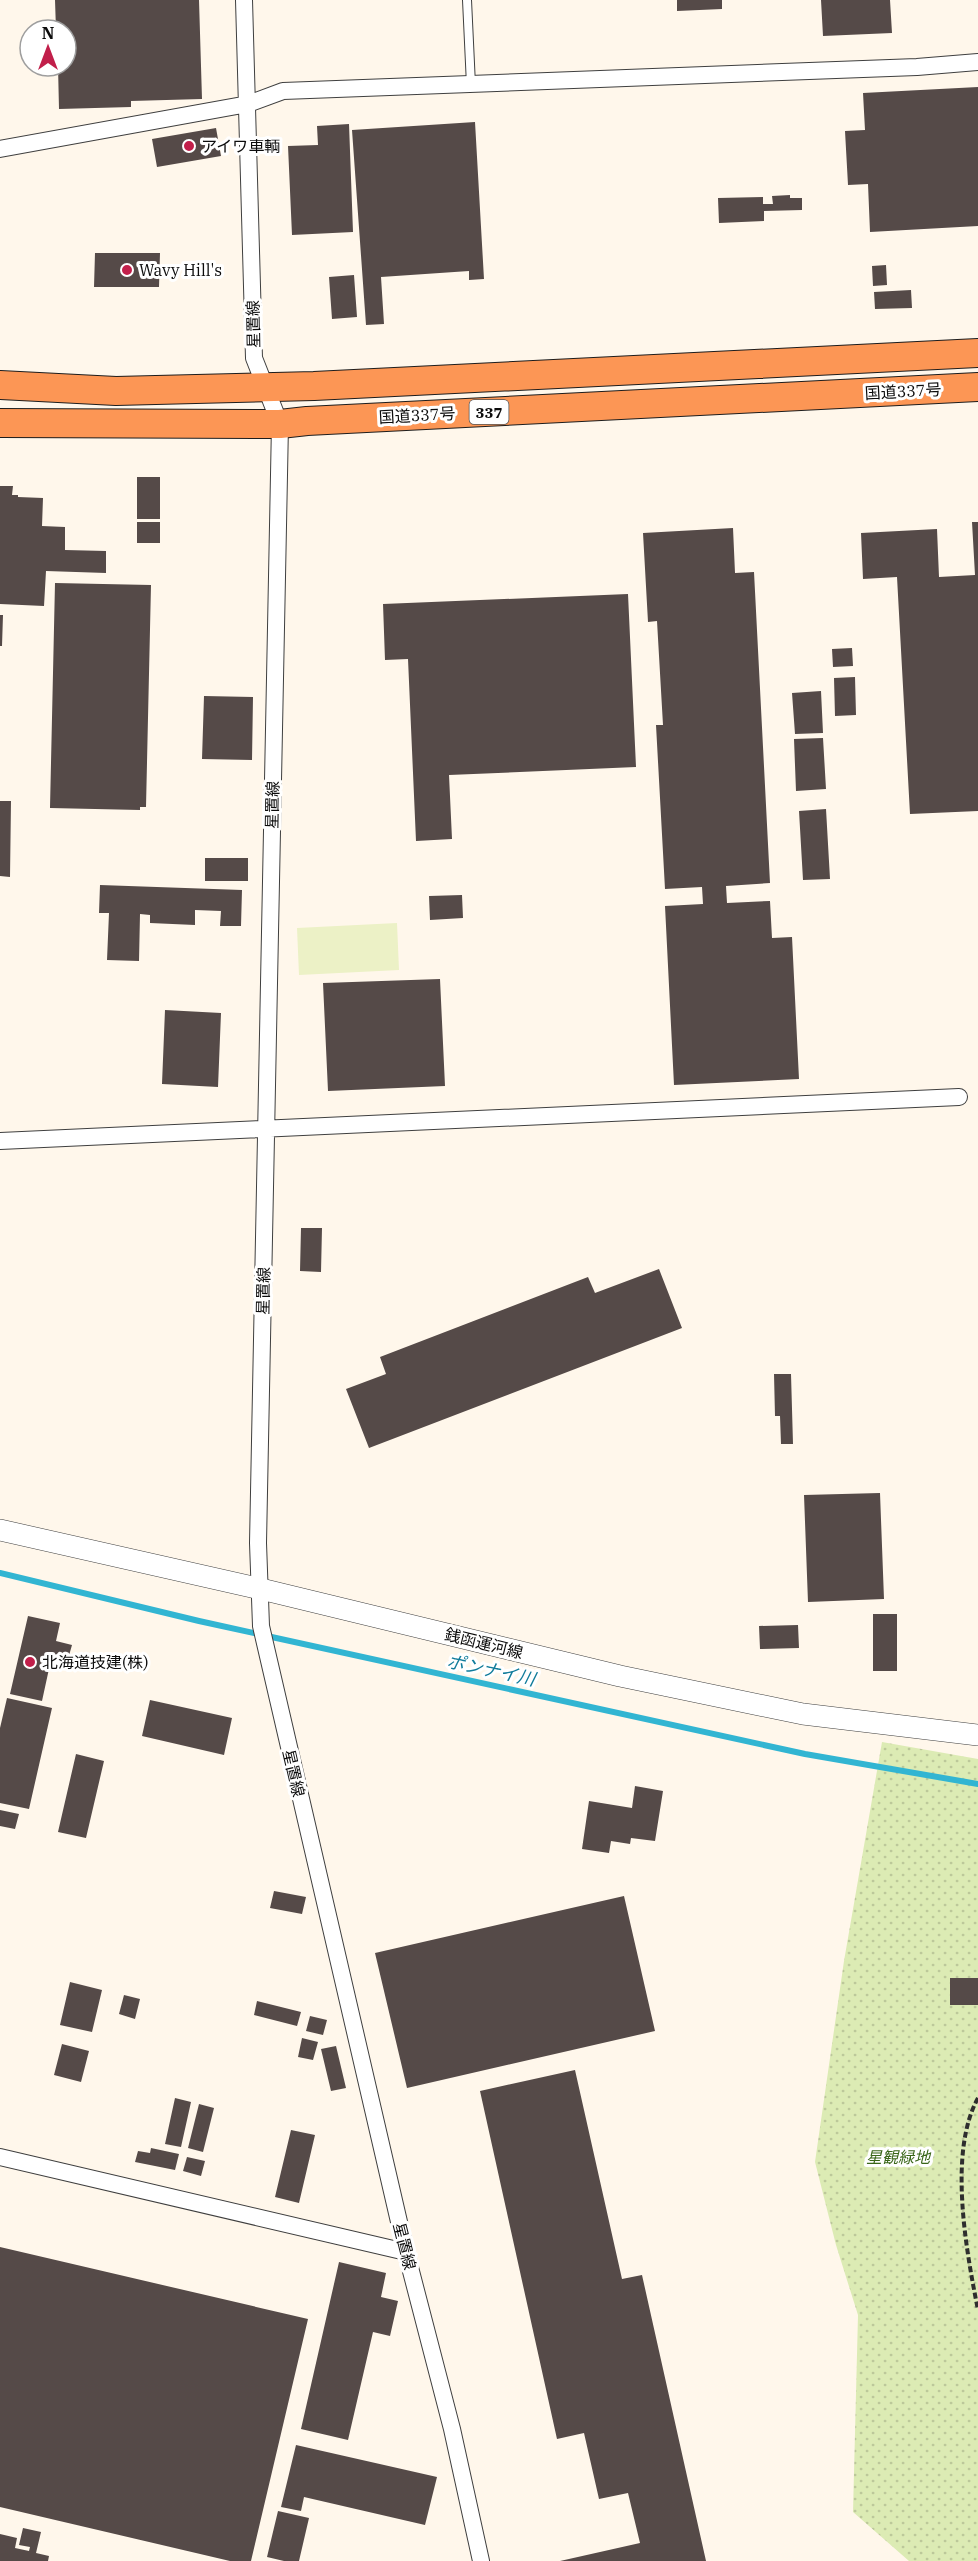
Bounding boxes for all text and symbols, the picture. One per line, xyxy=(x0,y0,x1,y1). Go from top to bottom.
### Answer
north arrow xyxy=(18,18,78,78)
text: N xyxy=(42,23,54,43)
place label: アイワ車輌 xyxy=(201,136,280,156)
marker: アイワ車輌 xyxy=(182,139,196,153)
place label: Wavy Hill's xyxy=(139,260,222,280)
marker: Wavy Hill's xyxy=(120,263,134,277)
street label: 星置線 xyxy=(243,300,263,348)
street label: 国道337号 xyxy=(864,379,942,403)
road number: 337 xyxy=(470,400,508,424)
street label: 国道337号 xyxy=(378,403,456,427)
street label: 星置線 xyxy=(262,781,282,829)
street label: 星置線 xyxy=(253,1267,273,1315)
street label: 銭函運河線 xyxy=(443,1624,525,1662)
water label: ポンナイ川 xyxy=(445,1649,539,1691)
place label: 北海道技建(株) xyxy=(42,1652,149,1672)
marker: 北海道技建(株) xyxy=(23,1655,37,1669)
street label: 星置線 xyxy=(279,1747,309,1799)
park label: 星観緑地 xyxy=(866,2147,932,2167)
street label: 星置線 xyxy=(389,2220,421,2272)

